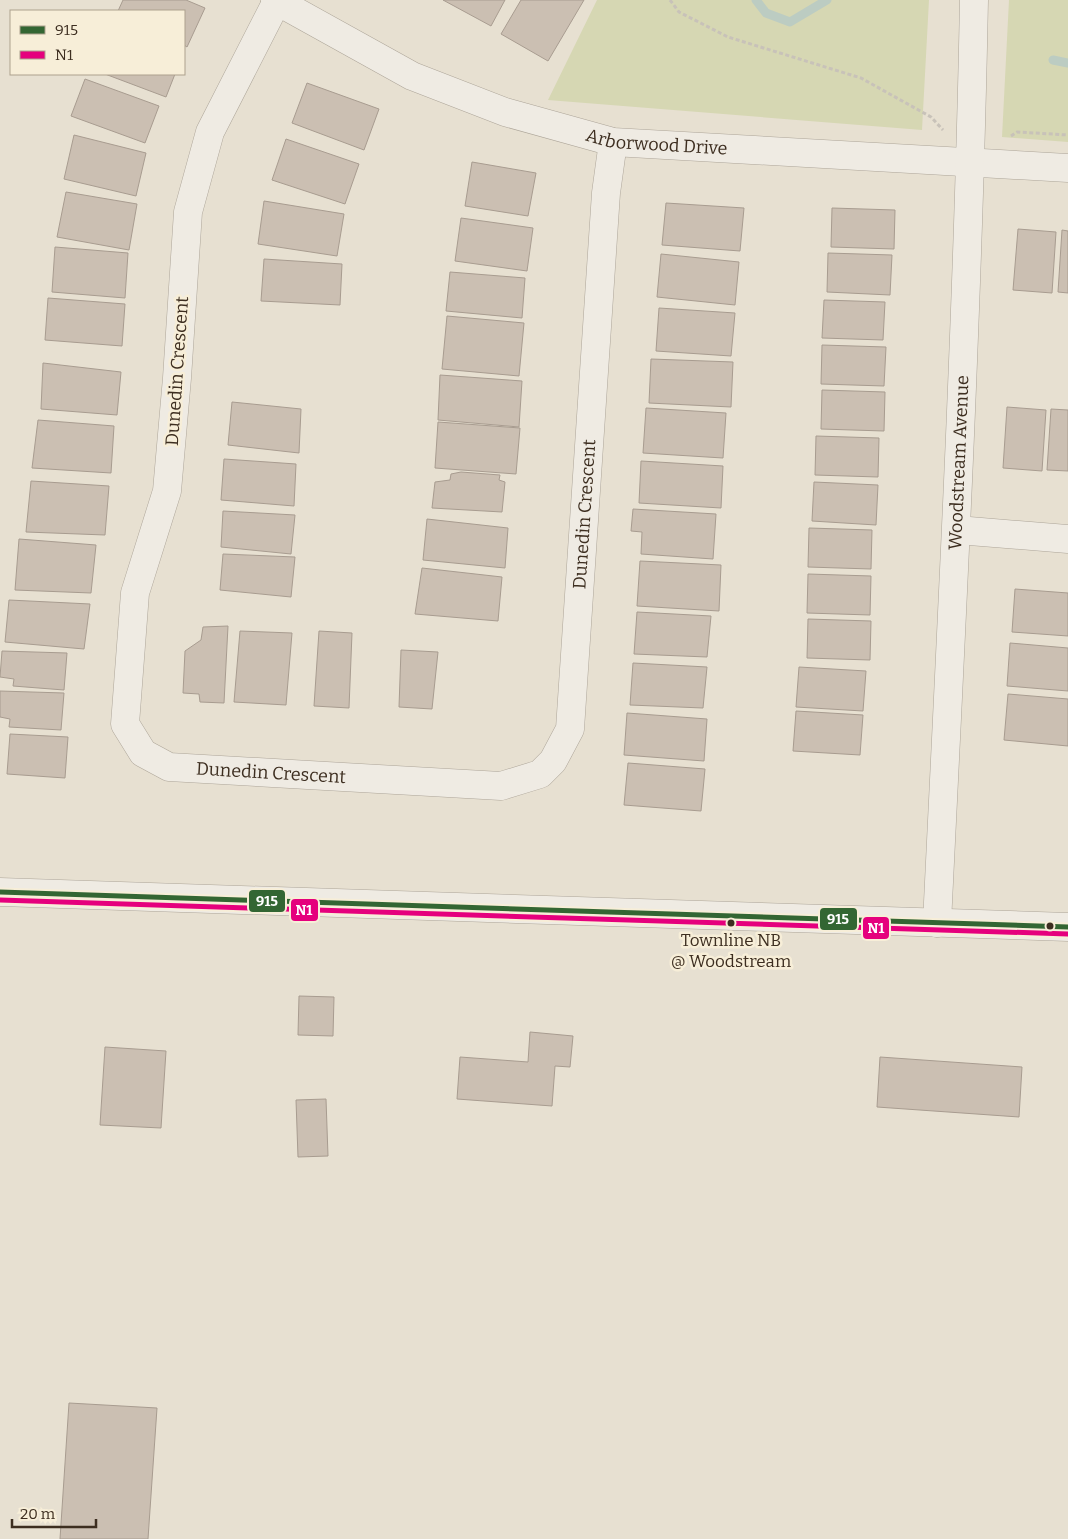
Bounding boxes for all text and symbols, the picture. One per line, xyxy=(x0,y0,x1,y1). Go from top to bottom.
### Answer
legend xyxy=(10,10,185,75)
text: 915 xyxy=(55,21,78,39)
text: N1 xyxy=(55,46,73,64)
street label: Arborwood Drive xyxy=(583,124,728,160)
street label: Dunedin Crescent xyxy=(161,295,193,447)
street label: Woodstream Avenue xyxy=(944,375,973,550)
street label: Dunedin Crescent xyxy=(568,438,600,590)
street label: Dunedin Crescent xyxy=(195,758,347,788)
line badge: 915 xyxy=(248,889,286,913)
text: 915 xyxy=(256,893,278,910)
line badge: N1 xyxy=(290,898,319,922)
text: N1 xyxy=(296,902,312,919)
line badge: 915 xyxy=(819,907,858,931)
text: 915 xyxy=(827,911,849,928)
line badge: N1 xyxy=(862,916,890,940)
marker: Townline NB @ Woodstream xyxy=(726,918,736,928)
text: N1 xyxy=(868,920,884,937)
unlabelled marker xyxy=(1045,921,1055,931)
place label: Townline NB @ Woodstream xyxy=(671,930,791,972)
scale bar xyxy=(12,1496,96,1528)
text: 20 m xyxy=(20,1505,56,1523)

